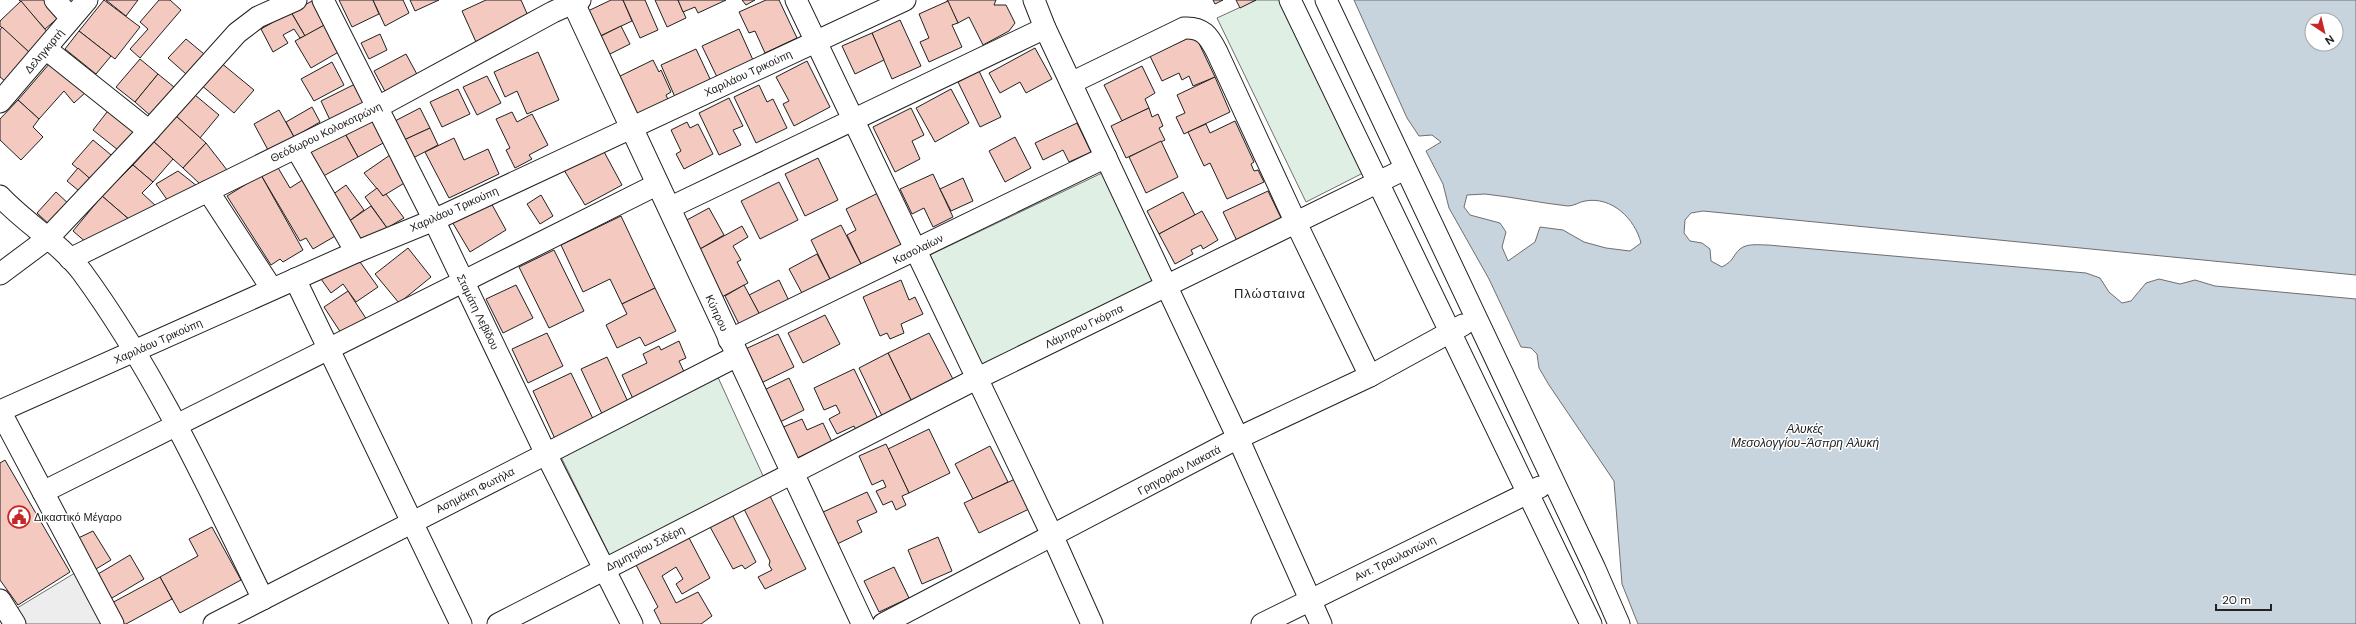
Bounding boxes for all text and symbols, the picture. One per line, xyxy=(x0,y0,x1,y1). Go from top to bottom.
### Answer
north arrow xyxy=(2304,12,2344,52)
street label: Δεληγκιρτή xyxy=(21,26,67,76)
text: N xyxy=(2322,32,2337,48)
street label: Χαριλάου Τρικούπη xyxy=(702,47,794,99)
street label: Θεόδωρου Κολοκοτρώνη xyxy=(268,99,384,165)
street label: Χαριλάου Τρικούπη xyxy=(408,183,500,235)
street label: Κασολαίων xyxy=(890,231,946,267)
street label: Σταμάτη Λεβίδου xyxy=(454,272,502,352)
district label: Πλώσταινα xyxy=(1234,285,1306,302)
street label: Κύπρου xyxy=(702,292,732,334)
street label: Λάμπρου Γκόρπα xyxy=(1042,301,1126,351)
street label: Χαριλάου Τρικούπη xyxy=(112,315,204,367)
water label: Αλυκές Μεσολογγίου-Άσπρη Αλυκή xyxy=(1731,421,1879,451)
street label: Γρηγορίου Λιακατά xyxy=(1135,442,1224,498)
street label: Ασημάκη Φωτήλα xyxy=(433,464,517,516)
public building icon: Δικαστικό Μέγαρο xyxy=(6,504,32,530)
place label: Δικαστικό Μέγαρο xyxy=(34,510,122,524)
street label: Δημητρίου Σιδέρη xyxy=(603,522,687,574)
street label: Αντ. Τραυλαντώνη xyxy=(1352,532,1438,584)
scale bar xyxy=(2216,586,2271,612)
text: 20 m xyxy=(2222,592,2251,608)

